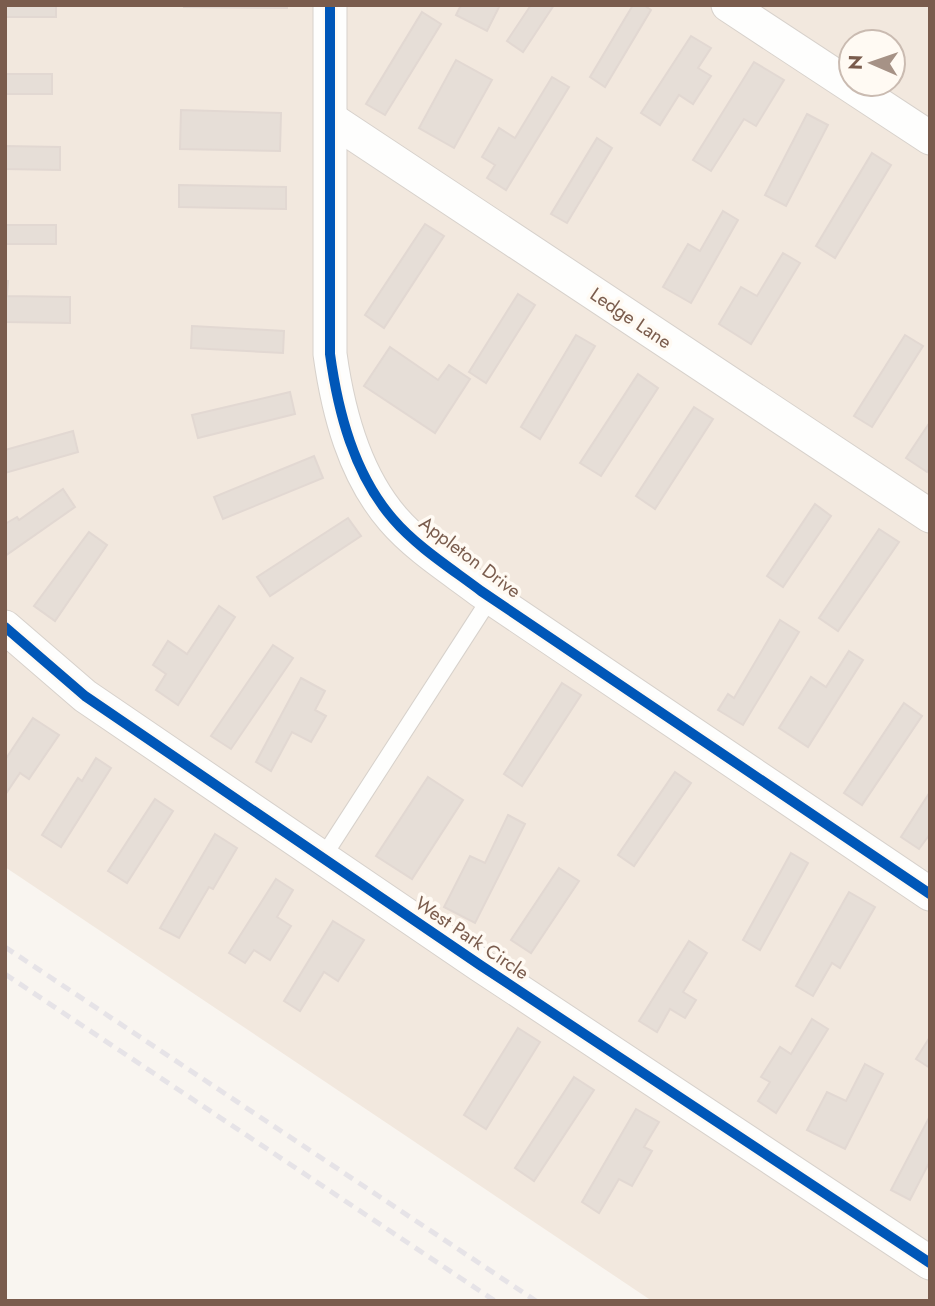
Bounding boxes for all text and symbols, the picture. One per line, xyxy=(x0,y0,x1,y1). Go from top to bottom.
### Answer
north arrow xyxy=(837,28,907,98)
text: N xyxy=(842,54,869,70)
street label: Ledge Lane xyxy=(585,281,677,355)
street label: Appleton Drive xyxy=(413,510,527,604)
street label: West Park Circle xyxy=(410,890,534,986)

